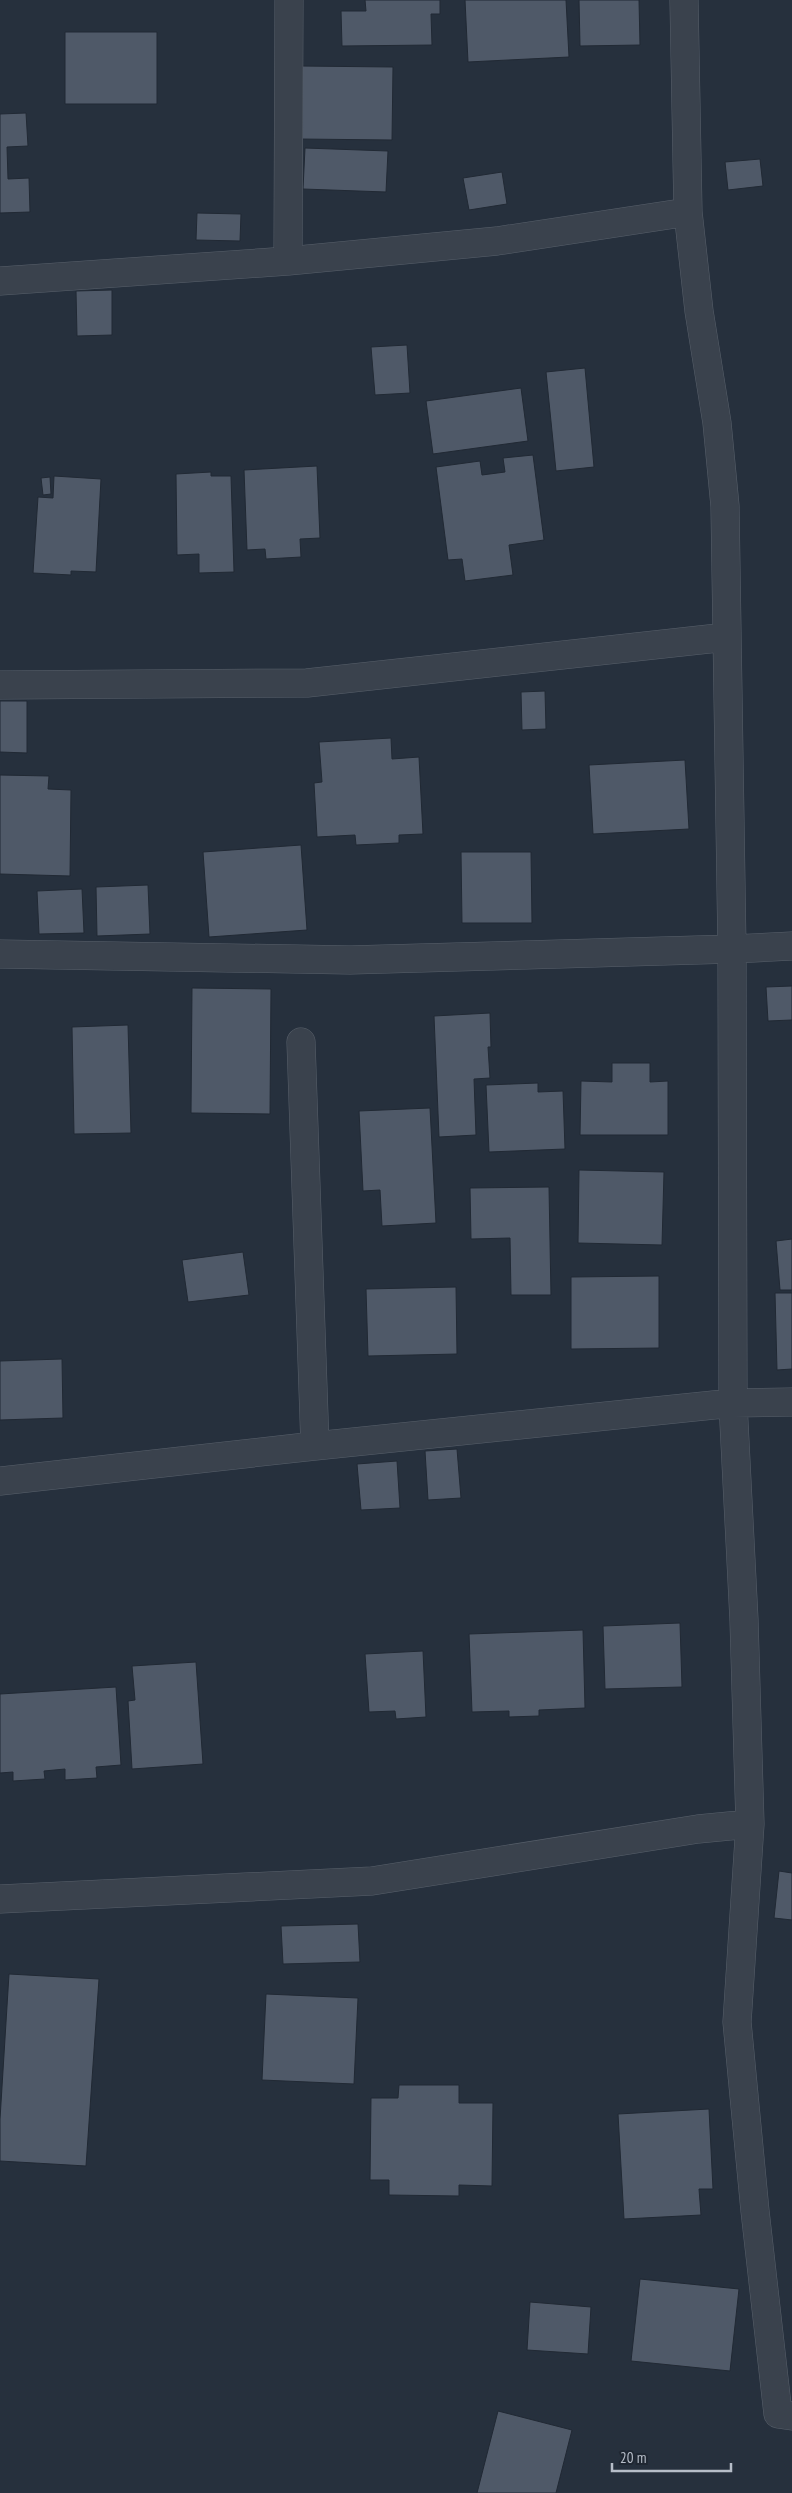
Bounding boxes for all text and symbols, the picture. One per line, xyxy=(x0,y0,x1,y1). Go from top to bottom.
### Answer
scale bar xyxy=(612,2440,731,2472)
text: 20 m xyxy=(620,2448,646,2467)

